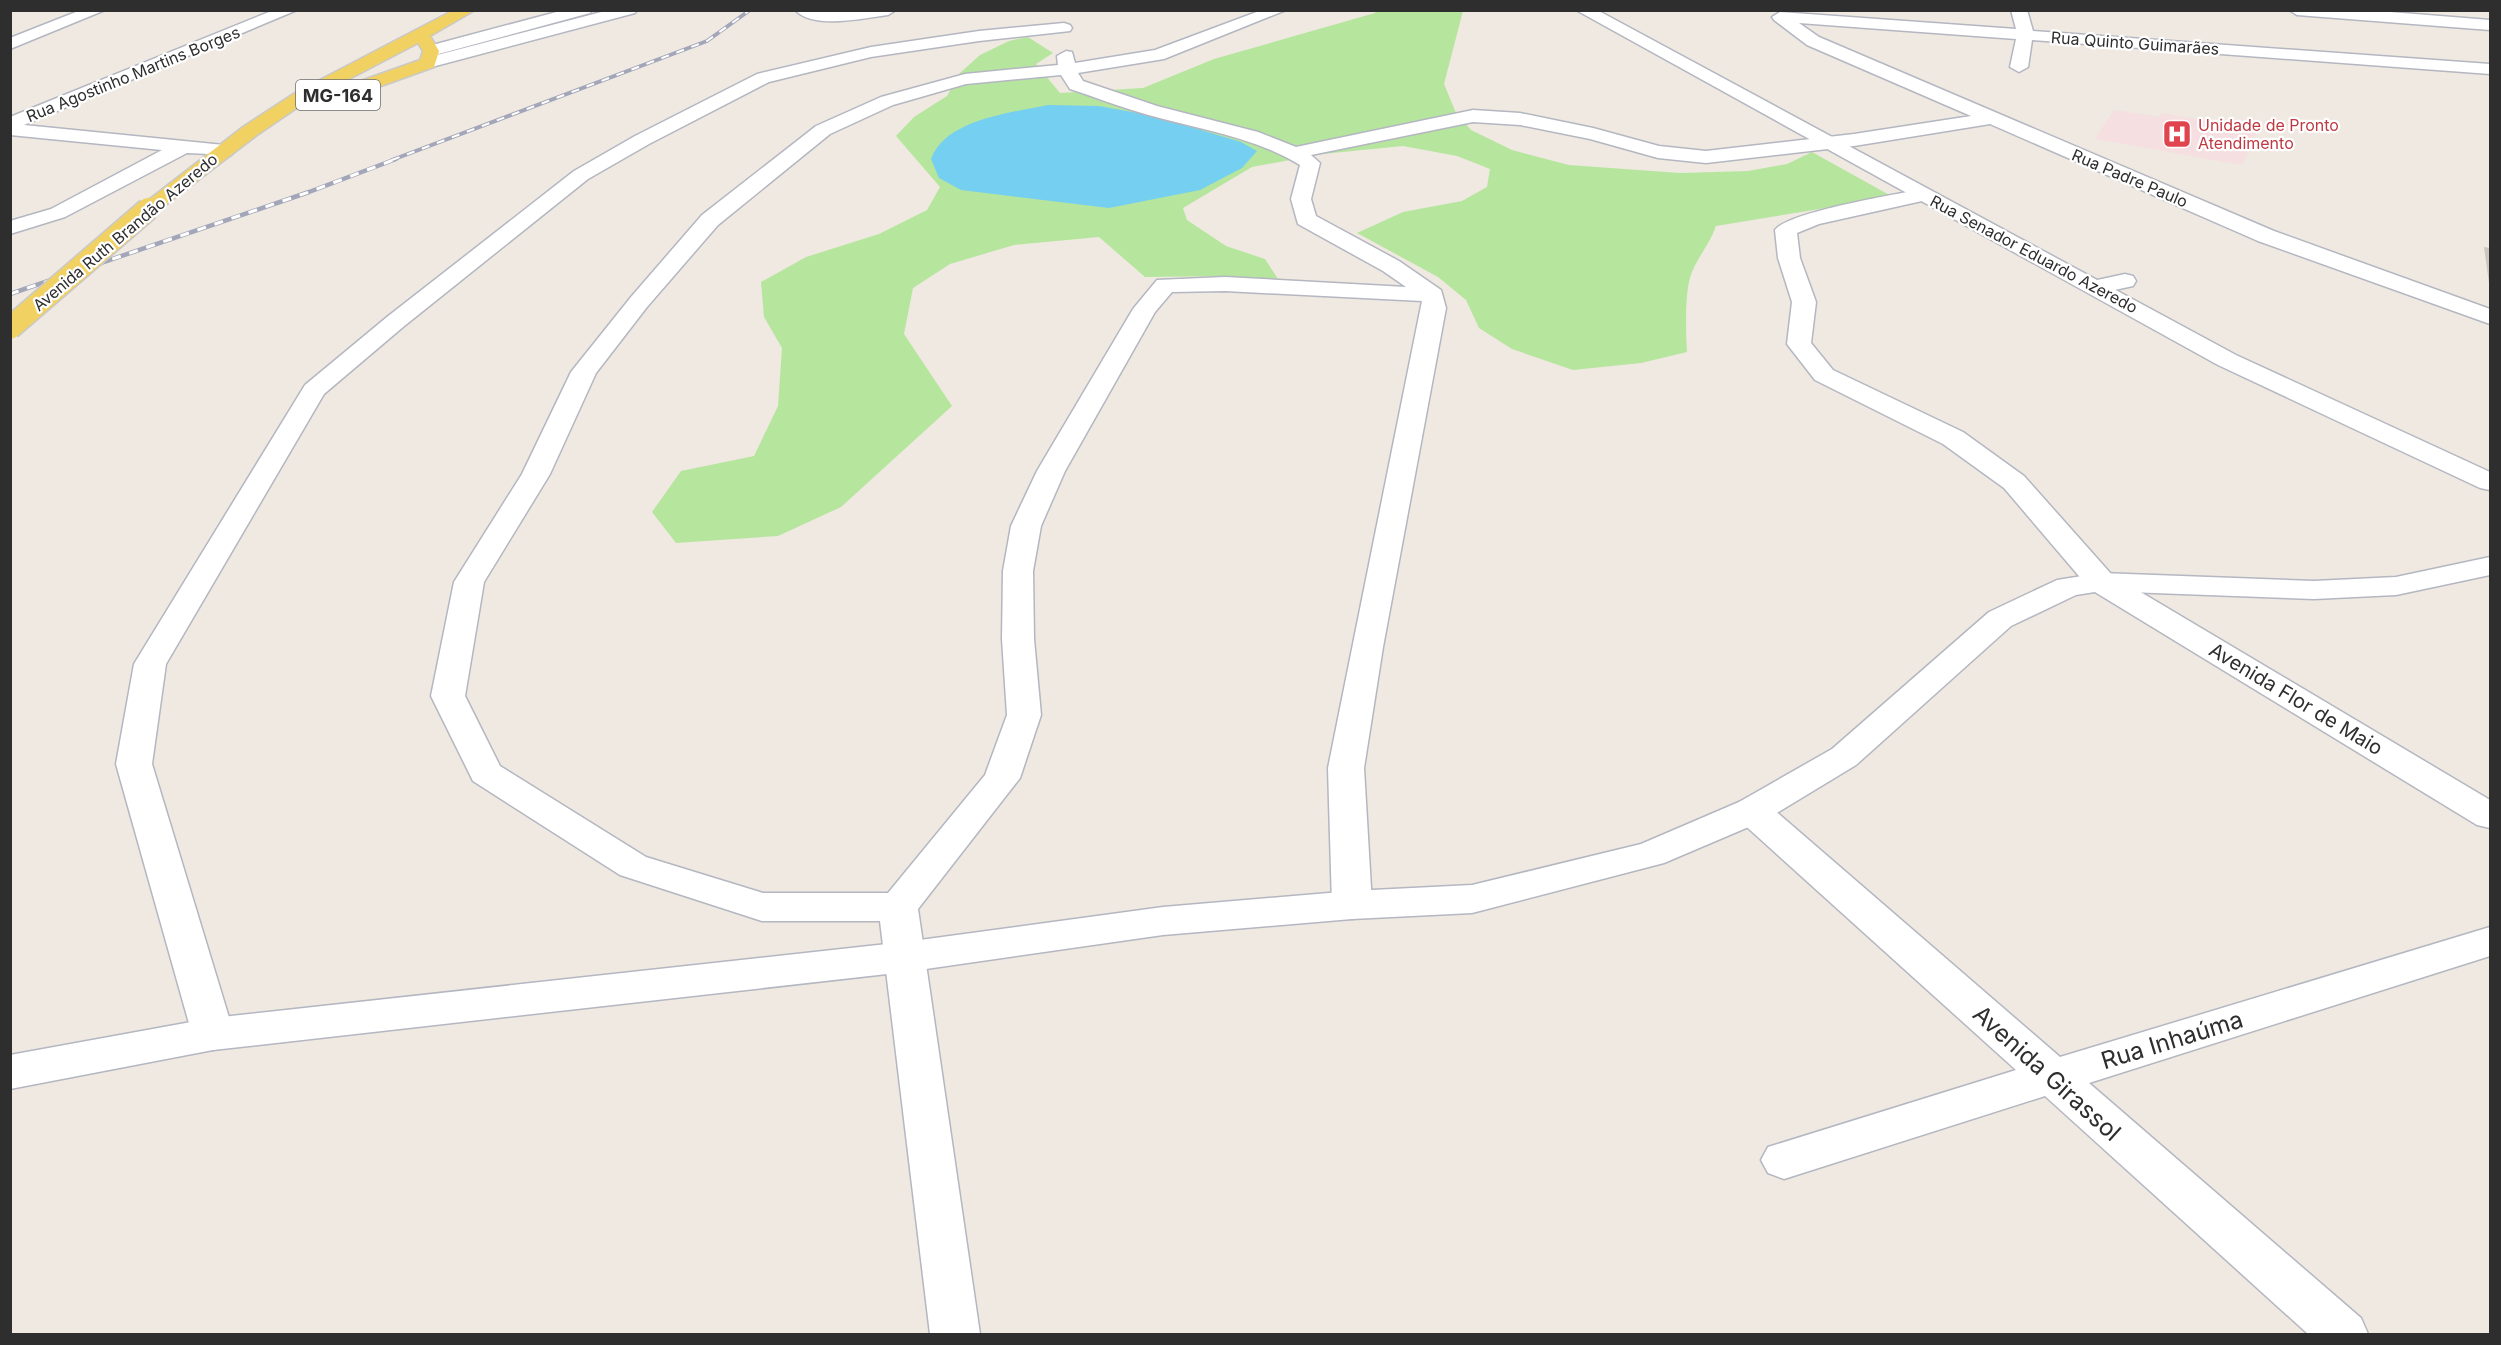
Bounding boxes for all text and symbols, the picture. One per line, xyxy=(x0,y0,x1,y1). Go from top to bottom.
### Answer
street label: Rua Agostinho Martins Borges xyxy=(23,22,243,126)
street label: Rua Quinto Guimarães xyxy=(2050,27,2220,59)
road number: MG-164 xyxy=(296,80,380,110)
place label: Unidade de Pronto Atendimento xyxy=(2198,115,2339,153)
hospital icon: Unidade de Pronto Atendimento xyxy=(2161,118,2193,150)
street label: Rua Padre Paulo xyxy=(2069,145,2191,211)
street label: Avenida Ruth Brandão Azeredo xyxy=(29,149,221,315)
street label: Rua Senador Eduardo Azeredo xyxy=(1927,191,2141,317)
street label: Avenida Flor de Maio xyxy=(2205,638,2387,760)
street label: Avenida Girassol xyxy=(1967,999,2127,1147)
street label: Rua Inhaúma xyxy=(2098,1005,2246,1075)

